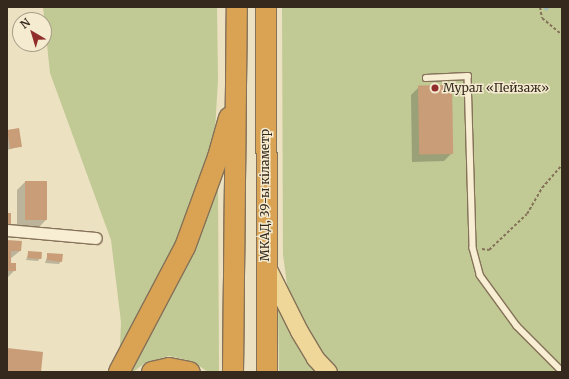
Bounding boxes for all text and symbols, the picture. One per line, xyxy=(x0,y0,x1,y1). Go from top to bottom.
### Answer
north arrow xyxy=(12,12,52,52)
text: N xyxy=(17,15,33,32)
place label: Мурал «Пейзаж» xyxy=(443,81,549,95)
marker: Мурал «Пейзаж» xyxy=(430,83,440,93)
street label: МКАД, 39-ы кіламетр xyxy=(258,129,272,261)

